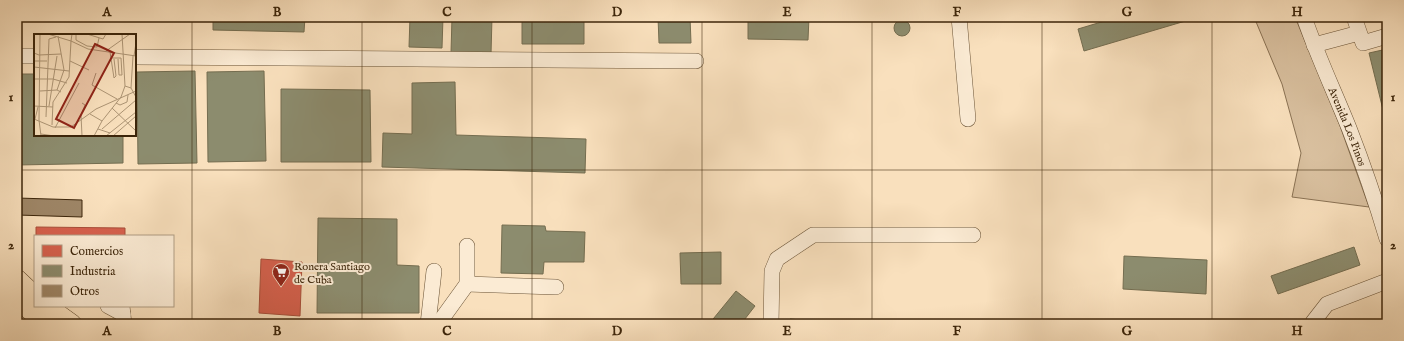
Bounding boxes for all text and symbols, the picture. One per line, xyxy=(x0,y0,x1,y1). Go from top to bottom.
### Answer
text: A xyxy=(102,4,113,21)
text: B xyxy=(273,4,282,21)
text: C xyxy=(442,4,452,21)
text: D xyxy=(612,4,623,21)
text: E xyxy=(782,4,792,21)
text: F xyxy=(953,4,962,21)
text: G xyxy=(1122,4,1133,21)
text: H xyxy=(1291,4,1303,21)
inset map xyxy=(34,34,136,136)
street label: Avenida Los Pinos xyxy=(1324,84,1369,168)
text: 1 xyxy=(9,89,14,106)
text: 1 xyxy=(1391,89,1396,106)
legend xyxy=(34,235,174,307)
text: 2 xyxy=(8,237,14,254)
text: 2 xyxy=(1390,237,1396,254)
text: Comercios xyxy=(70,244,123,259)
place label: Ronera Santiago de Cuba xyxy=(294,260,370,287)
supermarket icon: Ronera Santiago de Cuba xyxy=(271,262,291,287)
text: Industria xyxy=(70,264,116,279)
text: Otros xyxy=(70,284,99,299)
text: A xyxy=(102,323,113,340)
text: B xyxy=(273,323,282,340)
text: C xyxy=(442,323,452,340)
text: D xyxy=(612,323,623,340)
text: E xyxy=(782,323,792,340)
text: F xyxy=(953,323,962,340)
text: G xyxy=(1122,323,1133,340)
text: H xyxy=(1291,323,1303,340)

